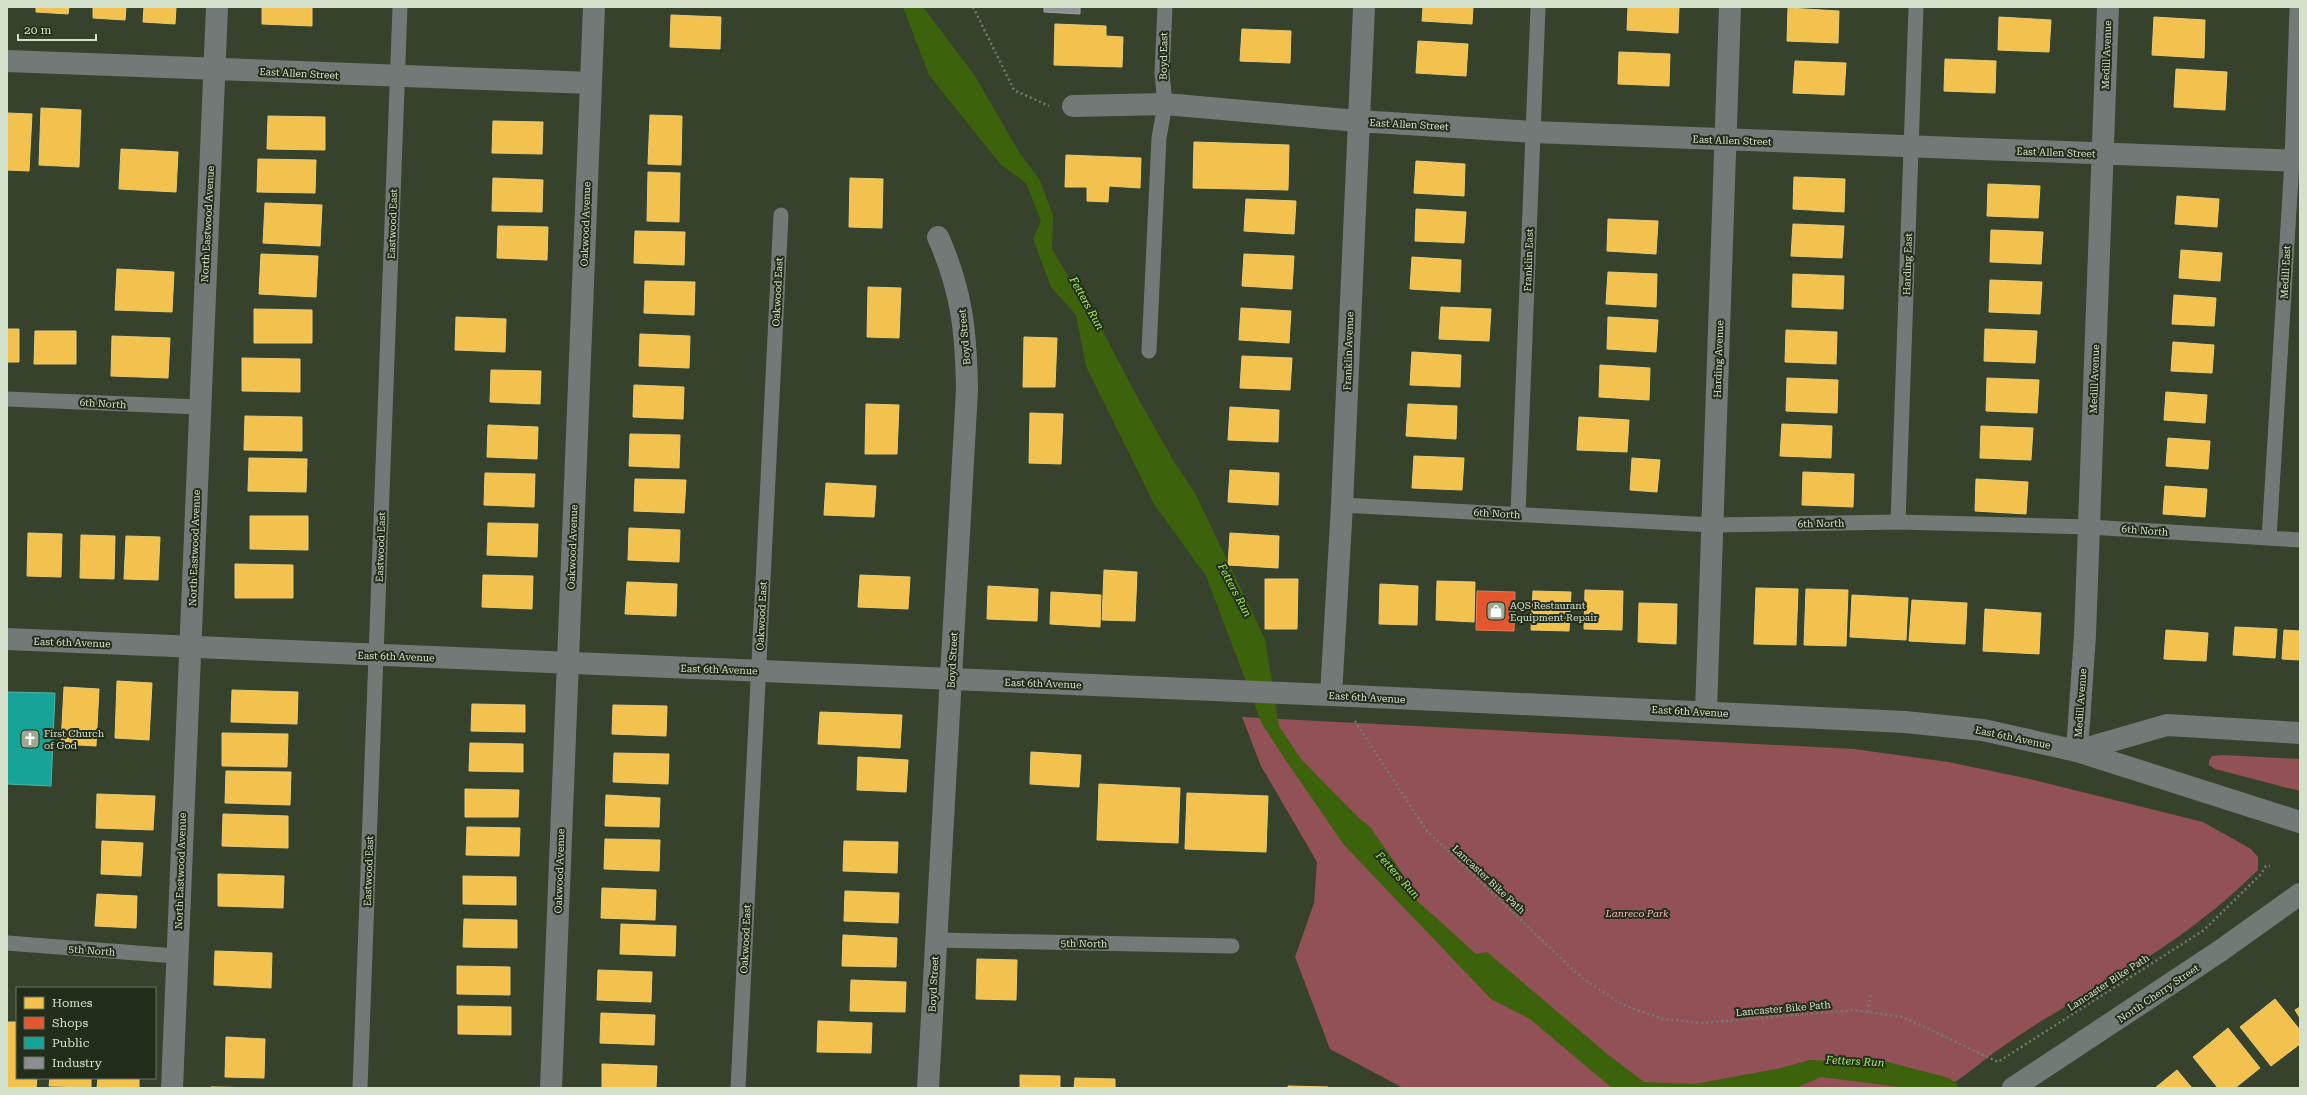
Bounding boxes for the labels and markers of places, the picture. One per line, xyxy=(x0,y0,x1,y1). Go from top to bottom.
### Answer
shop icon: AQS Restaurant Equipment Repair xyxy=(1485,600,1507,622)
place label: AQS Restaurant Equipment Repair xyxy=(1510,600,1598,623)
church icon: First Church of God xyxy=(19,728,41,750)
place label: First Church of God xyxy=(44,728,105,751)

